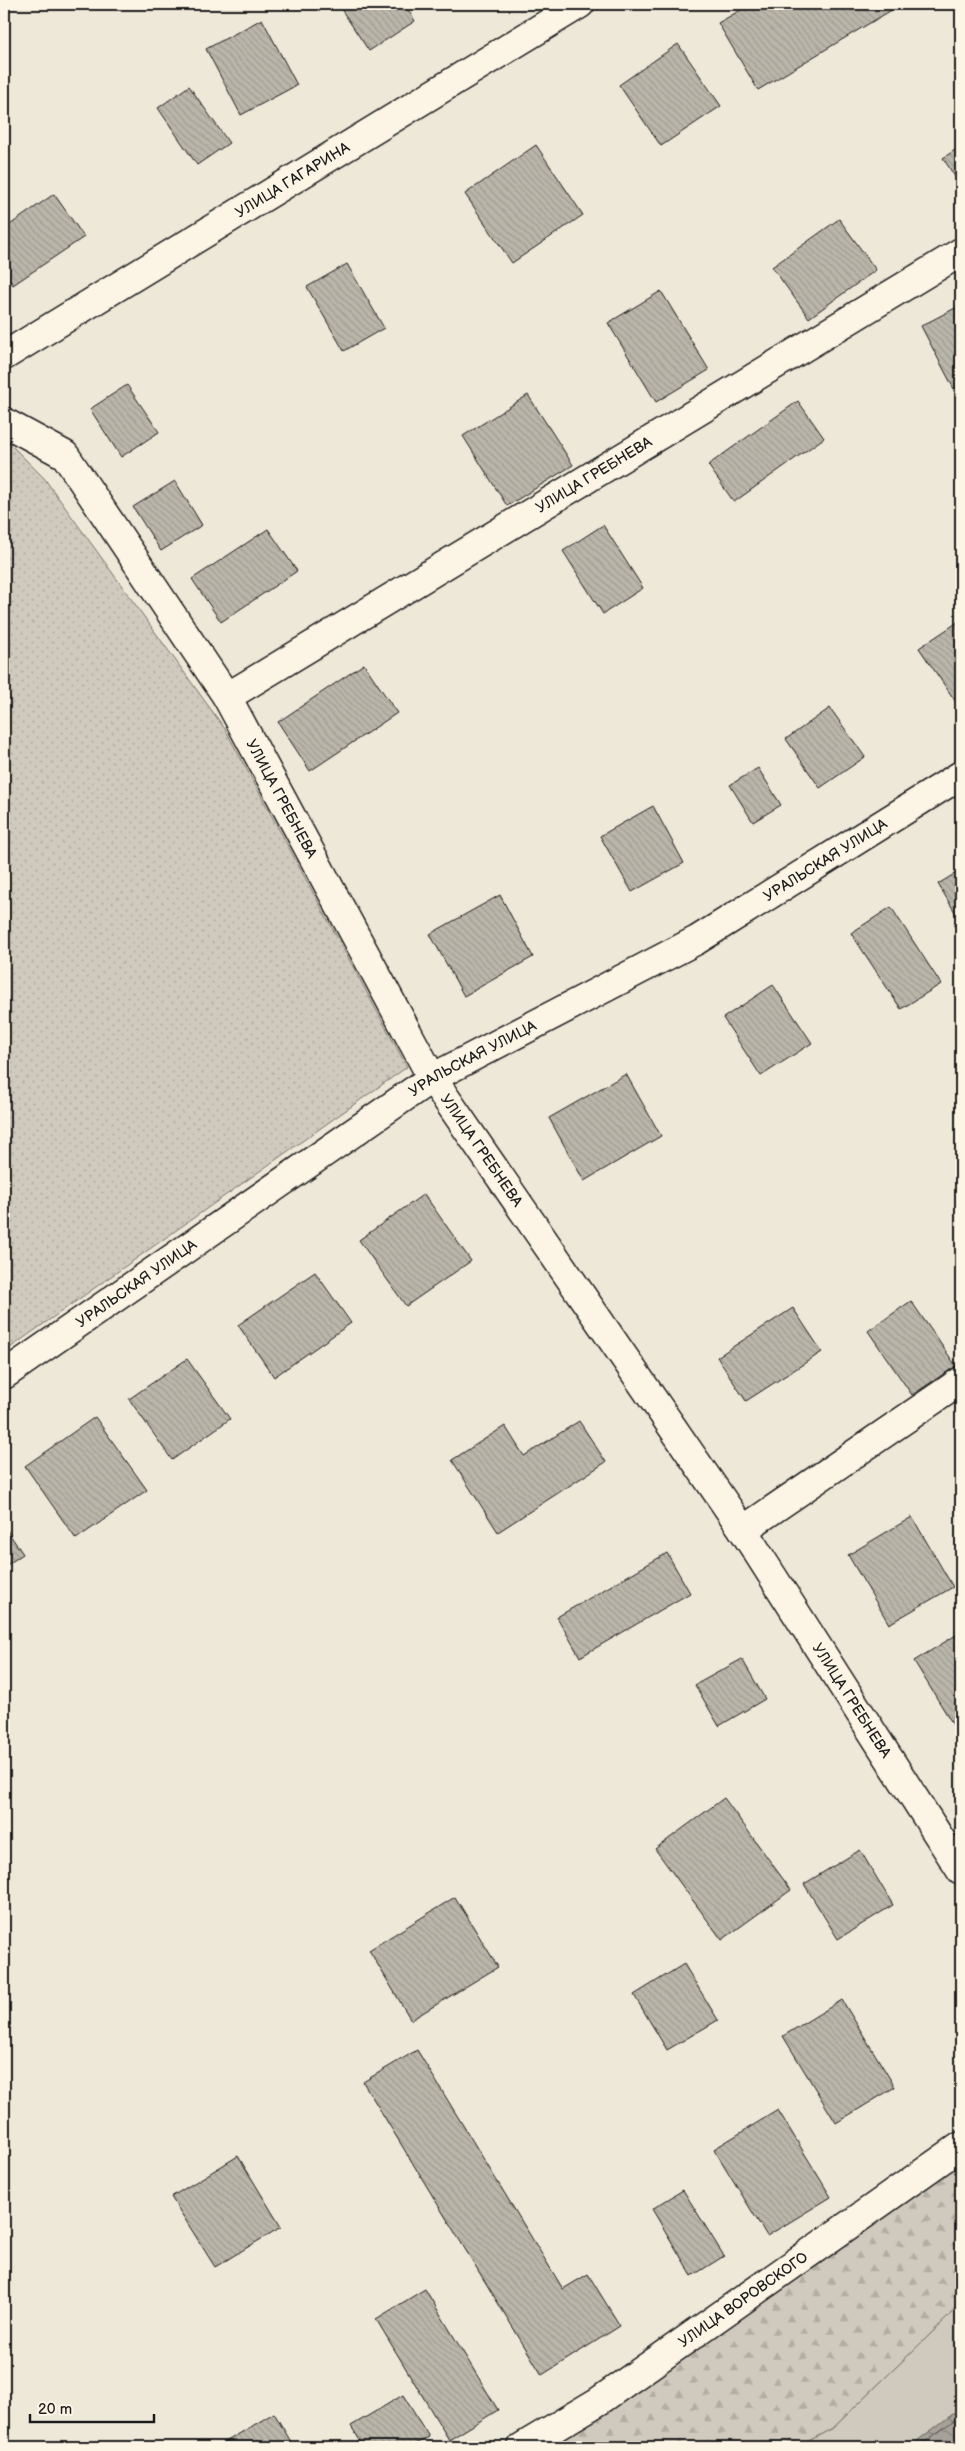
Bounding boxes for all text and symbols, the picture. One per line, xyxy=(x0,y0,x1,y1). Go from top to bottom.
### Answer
street label: УЛИЦА ГАГАРИНА xyxy=(232,138,354,222)
street label: УЛИЦА ГРЕБНЕВА xyxy=(532,432,656,518)
street label: УЛИЦА ГРЕБНЕВА xyxy=(241,736,321,863)
street label: УРАЛЬСКАЯ УЛИЦА xyxy=(760,814,892,906)
street label: УРАЛЬСКАЯ УЛИЦА xyxy=(405,1016,541,1101)
street label: УЛИЦА ГРЕБНЕВА xyxy=(436,1091,527,1211)
street label: УРАЛЬСКАЯ УЛИЦА xyxy=(73,1235,201,1332)
street label: УЛИЦА ГРЕБНЕВА xyxy=(808,1640,896,1762)
street label: УЛИЦА ВОРОВСКОГО xyxy=(675,2248,812,2352)
scale bar xyxy=(30,2391,154,2423)
text: 20 m xyxy=(38,2400,72,2419)

